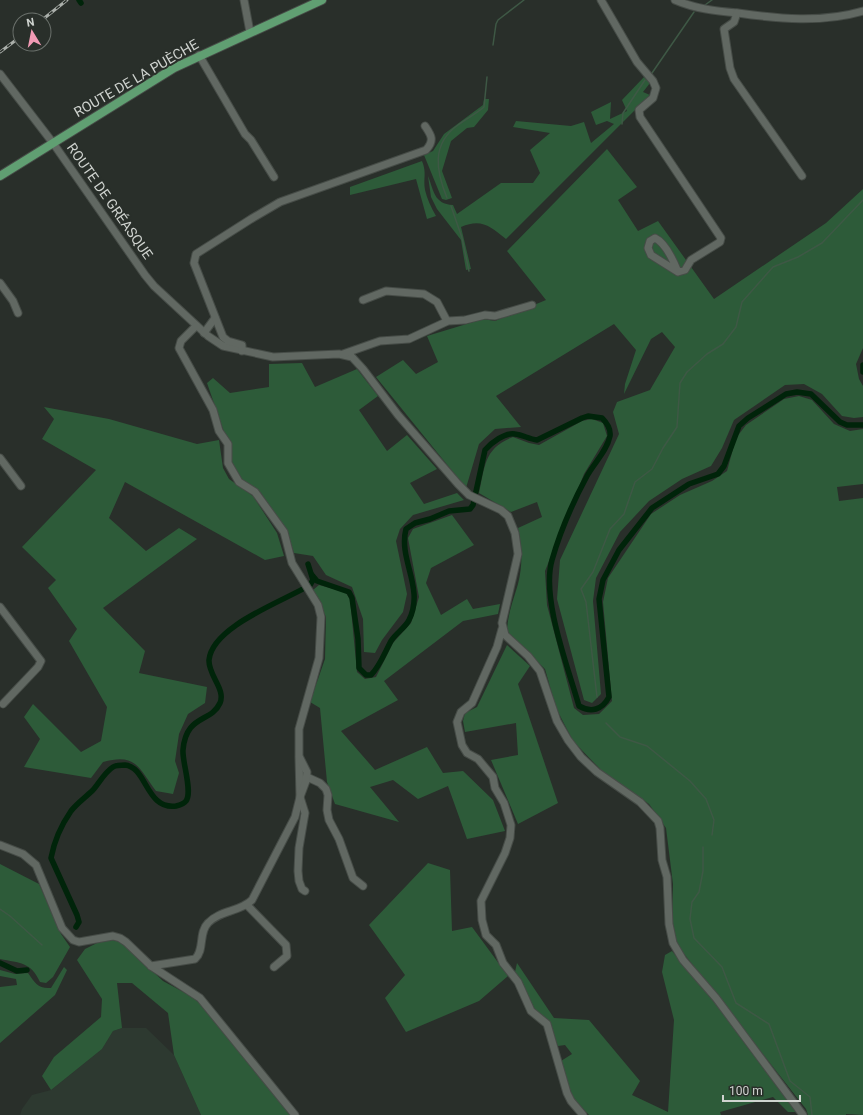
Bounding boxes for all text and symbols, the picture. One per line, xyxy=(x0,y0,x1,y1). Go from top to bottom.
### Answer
north arrow xyxy=(12,12,52,52)
text: N xyxy=(25,16,36,30)
street label: ROUTE DE LA PUÈCHE xyxy=(70,35,201,120)
street label: ROUTE DE GRÉASQUE xyxy=(64,139,157,262)
scale bar xyxy=(723,1077,800,1103)
text: 100 m xyxy=(729,1084,763,1098)

